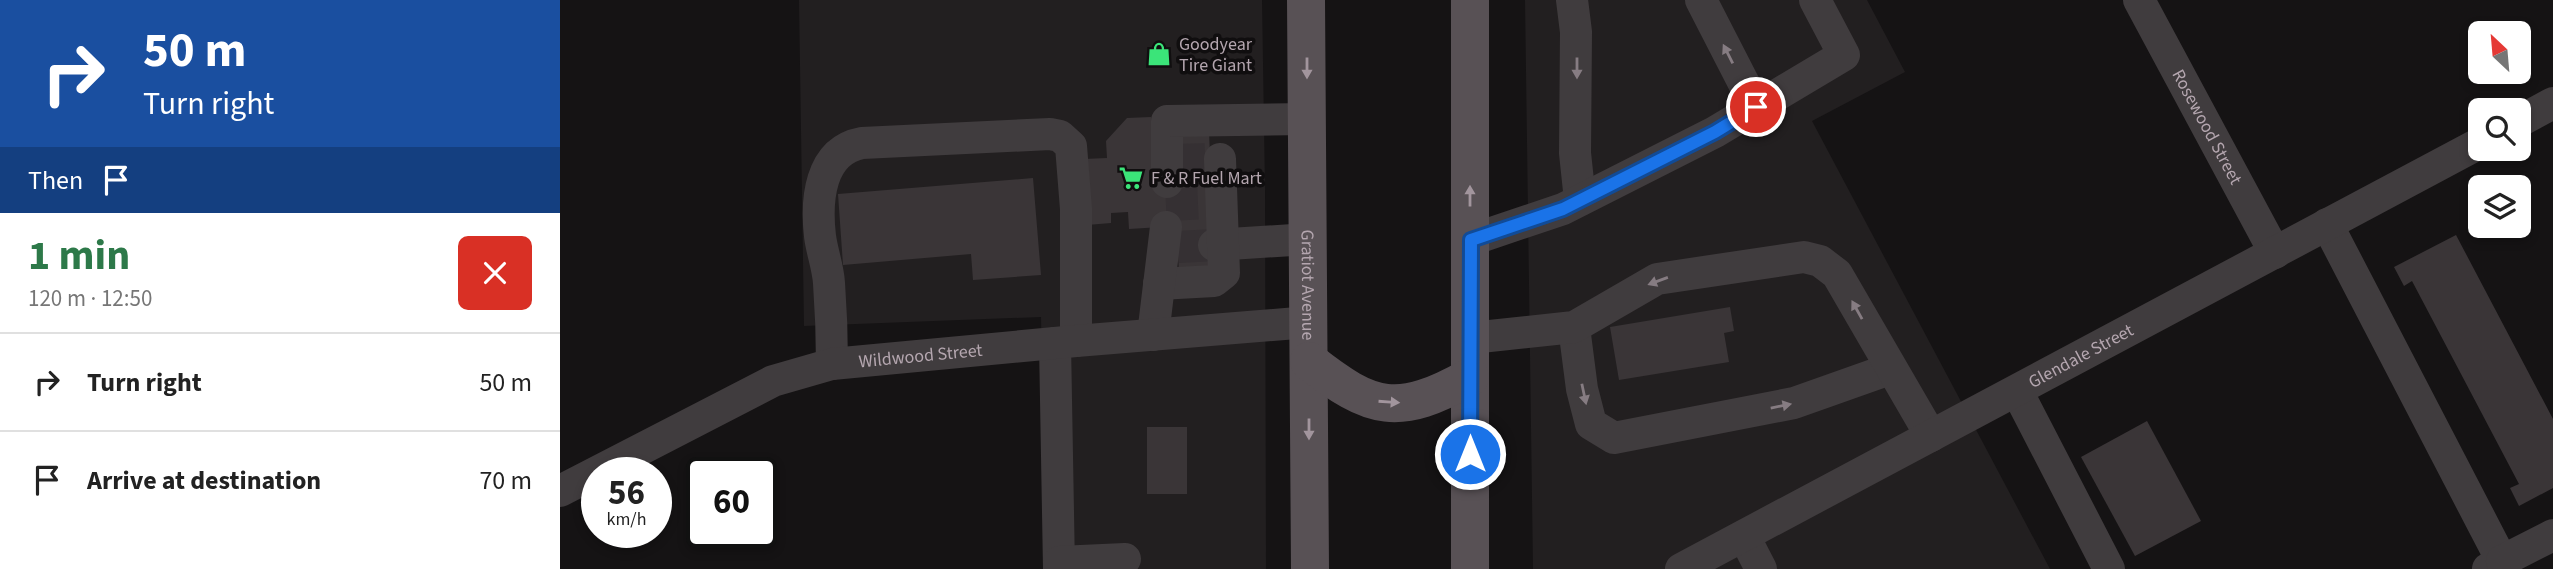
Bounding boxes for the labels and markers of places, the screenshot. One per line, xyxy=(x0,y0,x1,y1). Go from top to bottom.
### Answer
place label: Goodyear Tire Giant xyxy=(1179,32,1253,78)
shop icon: Goodyear Tire Giant xyxy=(1145,40,1173,68)
pin xyxy=(1726,77,1786,137)
supermarket icon: F & R Fuel Mart xyxy=(1117,164,1145,192)
place label: F & R Fuel Mart xyxy=(1151,166,1262,191)

